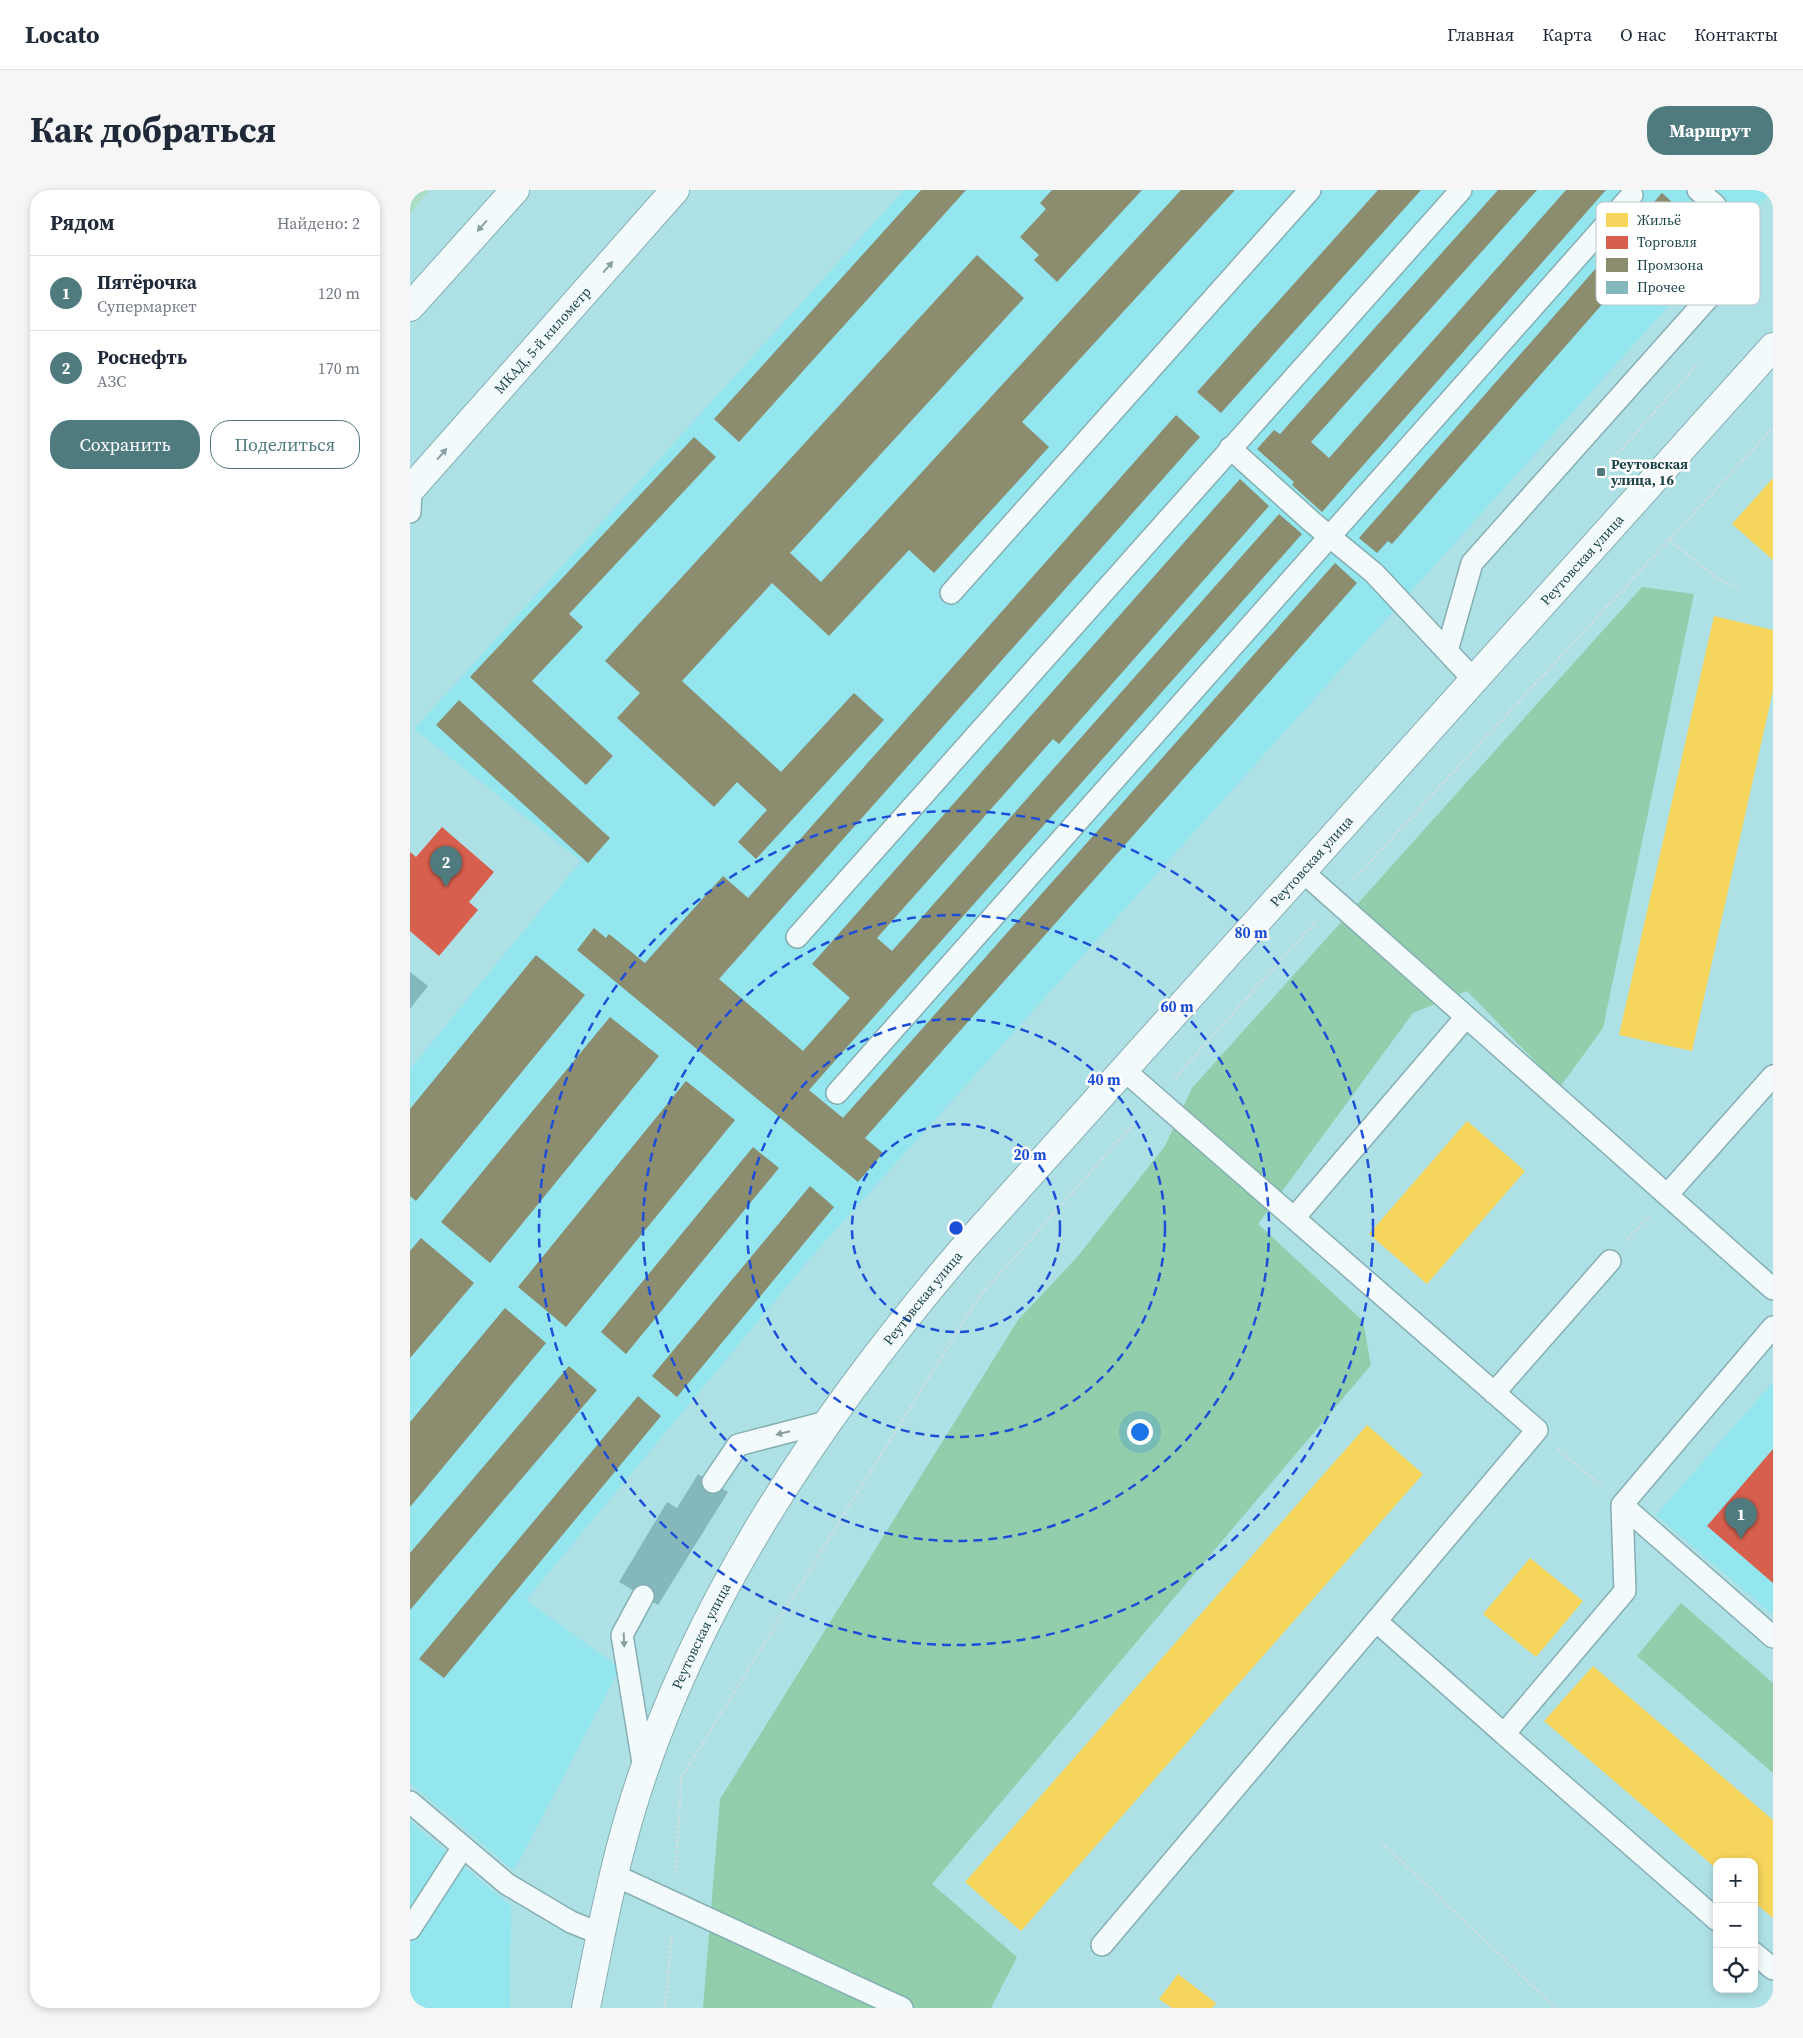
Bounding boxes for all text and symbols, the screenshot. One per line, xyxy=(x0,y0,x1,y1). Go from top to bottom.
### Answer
text: Locato xyxy=(25,18,100,51)
text: Главная xyxy=(1447,22,1514,47)
text: Карта xyxy=(1542,22,1592,47)
text: О нас xyxy=(1620,22,1666,47)
text: Контакты xyxy=(1694,22,1778,47)
text: Как добраться xyxy=(30,106,276,154)
button: Маршрут xyxy=(1647,106,1773,155)
legend xyxy=(1596,202,1760,305)
text: Рядом xyxy=(50,208,115,237)
text: Жильё xyxy=(1637,210,1681,230)
text: Найдено: 2 xyxy=(277,212,360,234)
one-way arrow xyxy=(477,220,488,233)
text: Торговля xyxy=(1637,232,1697,252)
text: Промзона xyxy=(1637,255,1704,275)
one-way arrow xyxy=(602,261,614,273)
text: Пятёрочка xyxy=(97,269,197,295)
text: Прочее xyxy=(1637,277,1685,297)
text: 1 xyxy=(62,282,70,304)
text: 120 m xyxy=(318,282,360,304)
street label: МКАД, 5-й километр xyxy=(490,282,595,398)
text: Супермаркет xyxy=(97,295,197,317)
text: Роснефть xyxy=(97,344,187,370)
text: 2 xyxy=(62,357,70,379)
text: 170 m xyxy=(318,357,360,379)
text: АЗС xyxy=(97,370,126,392)
button: Сохранить xyxy=(50,420,200,469)
button: Поделиться xyxy=(210,420,360,469)
one-way arrow xyxy=(436,448,448,460)
place label: Реутовская улица, 16 xyxy=(1610,454,1688,490)
marker: Реутовская улица, 16 xyxy=(1595,466,1607,478)
street label: Реутовская улица xyxy=(1536,509,1629,610)
street label: Реутовская улица xyxy=(1265,811,1358,911)
pin: 2 xyxy=(430,846,462,887)
text: 80 m xyxy=(1234,922,1268,943)
text: 60 m xyxy=(1160,996,1194,1017)
text: 40 m xyxy=(1087,1069,1121,1090)
text: 20 m xyxy=(1013,1144,1047,1165)
centre of rings xyxy=(947,1219,965,1237)
street label: Реутовская улица xyxy=(878,1246,968,1349)
your location xyxy=(1127,1419,1153,1445)
one-way arrow xyxy=(775,1429,790,1437)
pin: 1 xyxy=(1725,1498,1757,1539)
street label: Реутовская улица xyxy=(667,1578,736,1692)
one-way arrow xyxy=(620,1633,628,1649)
map controls xyxy=(1713,1858,1758,1993)
button: + xyxy=(1713,1858,1758,1903)
button: − xyxy=(1713,1903,1758,1948)
button: locate xyxy=(1713,1948,1758,1993)

